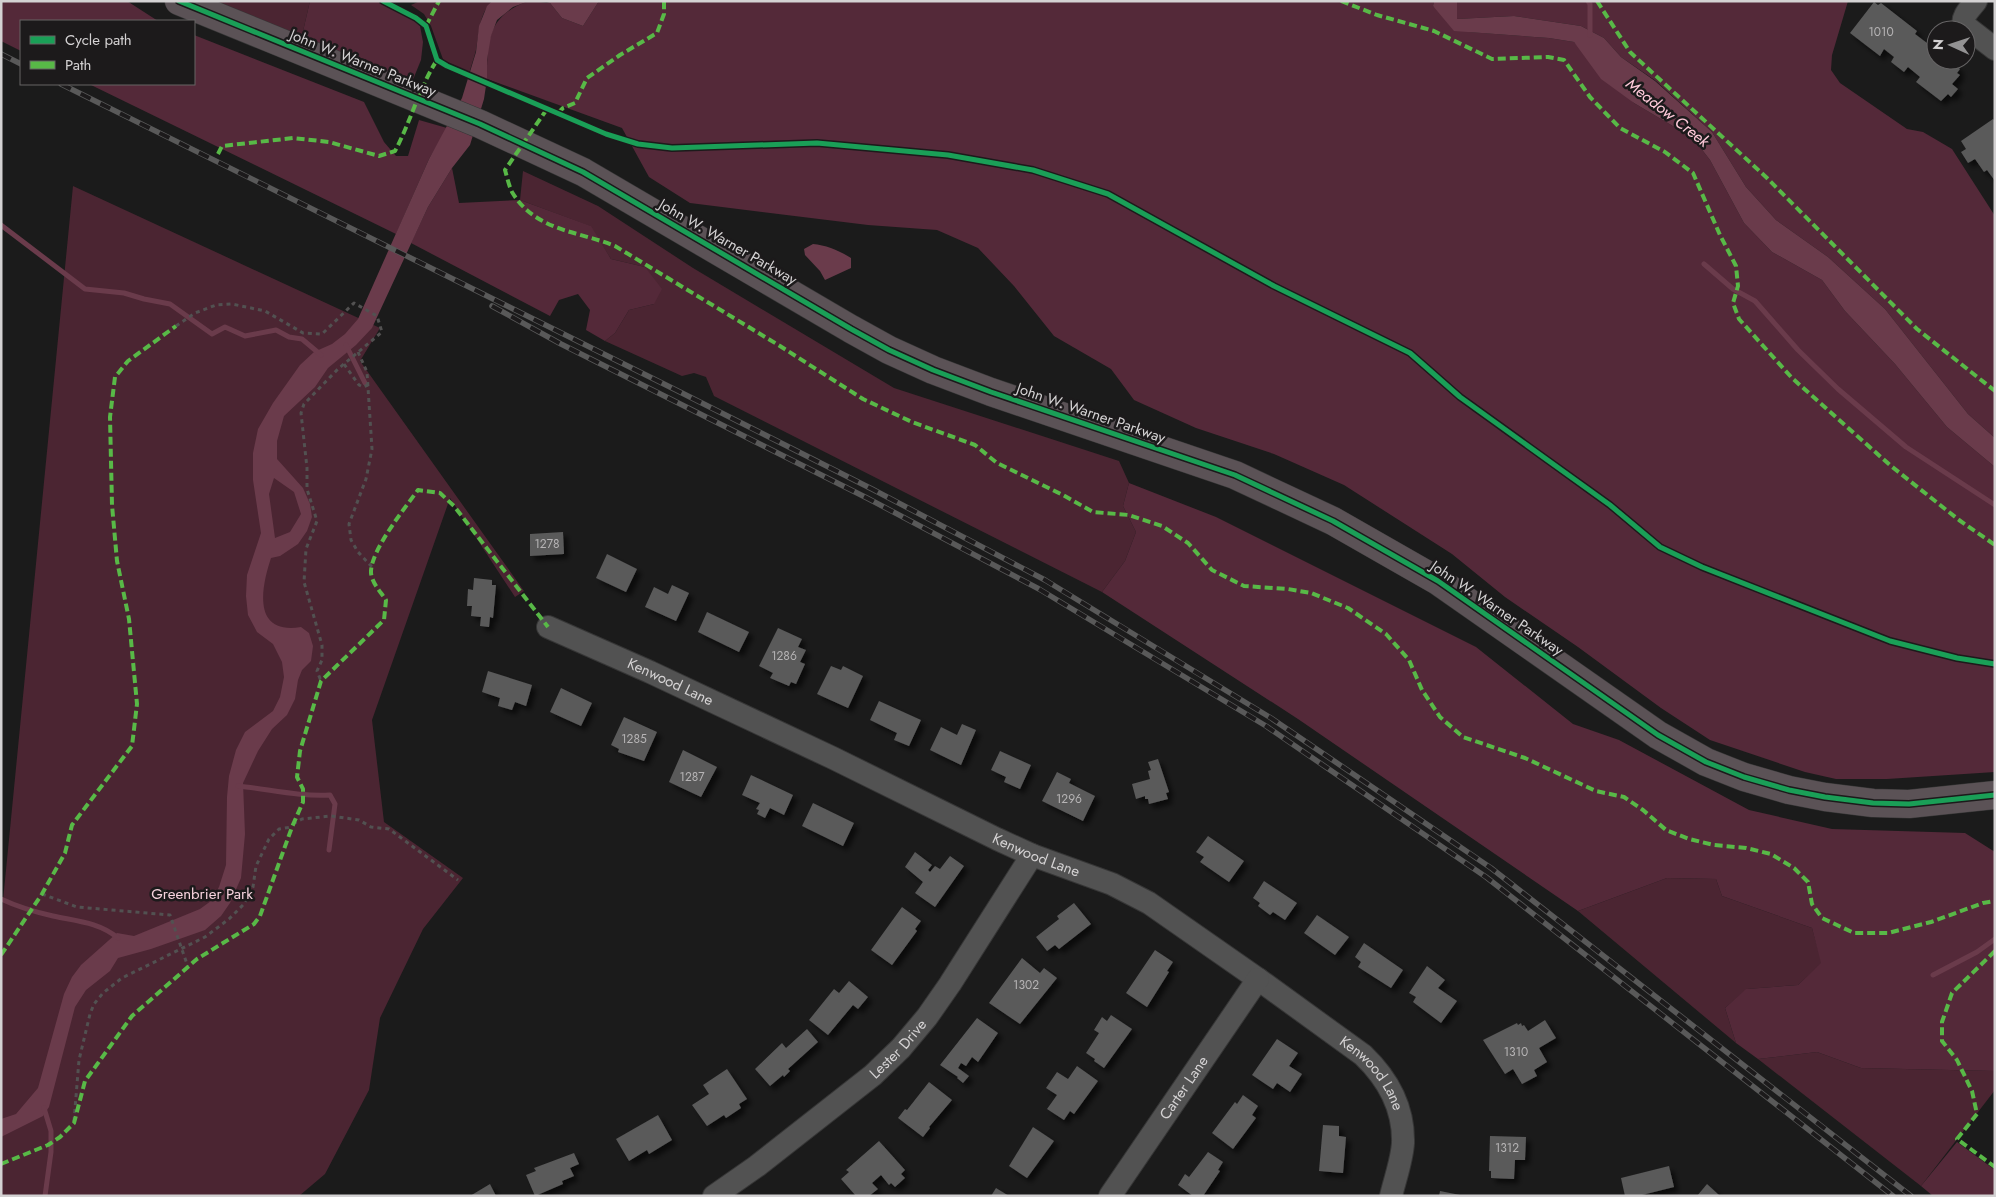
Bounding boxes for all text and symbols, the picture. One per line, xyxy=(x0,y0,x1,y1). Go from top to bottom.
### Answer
legend xyxy=(20,20,195,85)
north arrow xyxy=(1926,20,1976,70)
street label: John W. Warner Parkway xyxy=(285,23,440,103)
house number: 1010 xyxy=(1868,23,1894,41)
text: Cycle path xyxy=(65,29,132,51)
text: N xyxy=(1928,38,1948,50)
text: Path xyxy=(65,54,91,76)
water label: Meadow Creek xyxy=(1621,72,1715,153)
street label: John W. Warner Parkway xyxy=(653,192,801,291)
street label: John W. Warner Parkway xyxy=(1012,377,1169,449)
house number: 1278 xyxy=(534,535,560,553)
street label: John W. Warner Parkway xyxy=(1424,554,1568,661)
house number: 1286 xyxy=(771,647,797,665)
street label: Kenwood Lane xyxy=(624,652,717,711)
house number: 1285 xyxy=(621,730,647,748)
house number: 1287 xyxy=(680,768,705,786)
house number: 1296 xyxy=(1056,790,1082,808)
street label: Kenwood Lane xyxy=(989,827,1083,883)
park label: Greenbrier Park xyxy=(151,883,253,905)
house number: 1302 xyxy=(1013,976,1039,994)
street label: Lester Drive xyxy=(864,1014,932,1084)
street label: Kenwood Lane xyxy=(1335,1030,1409,1114)
house number: 1310 xyxy=(1504,1043,1528,1061)
street label: Carter Lane xyxy=(1154,1051,1214,1124)
house number: 1312 xyxy=(1495,1139,1519,1157)

